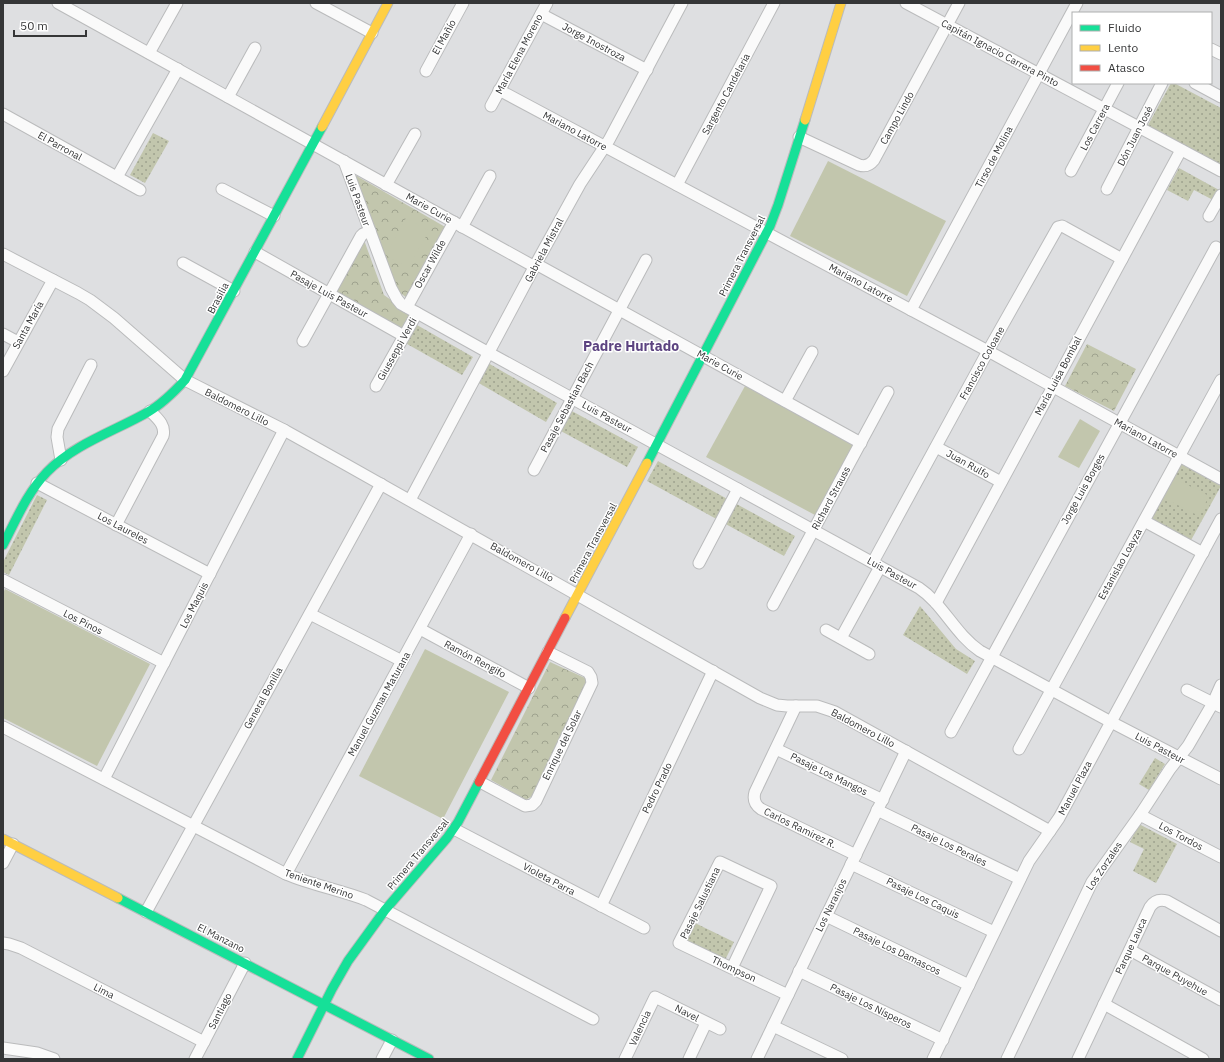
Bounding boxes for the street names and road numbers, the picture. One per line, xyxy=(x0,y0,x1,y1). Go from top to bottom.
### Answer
street label: María Elena Moreno xyxy=(492,11,546,96)
street label: Capitán Ignacio Carrera Pinto xyxy=(939,16,1061,90)
street label: El Mañío xyxy=(429,17,459,57)
street label: Jorge Inostroza xyxy=(560,20,629,64)
street label: Sargento Candelaria xyxy=(699,50,753,137)
street label: Campo Lindo xyxy=(877,89,917,147)
street label: Los Carrera xyxy=(1077,101,1113,153)
street label: Dón Juan José xyxy=(1114,103,1156,168)
street label: Mariano Latorre xyxy=(541,109,610,154)
street label: Tirso de Molina xyxy=(972,123,1016,190)
street label: El Parronal xyxy=(35,128,85,164)
street label: Luis Pasteur xyxy=(343,172,374,228)
street label: Marie Curie xyxy=(404,190,455,226)
street label: Primera Transversal xyxy=(716,213,768,299)
street label: Gabriela Mistral xyxy=(522,215,566,284)
street label: Oscar Wilde xyxy=(411,237,449,291)
street label: Mariano Latorre xyxy=(827,261,896,306)
street label: Pasaje Luis Pasteur xyxy=(288,267,370,321)
street label: Brasilia xyxy=(204,280,232,316)
street label: Santa María xyxy=(9,298,47,351)
street label: Giusseppi Verdi xyxy=(374,315,420,383)
street label: Francisco Coloane xyxy=(956,324,1008,402)
street label: María Luisa Bombal xyxy=(1032,334,1084,418)
street label: Marie Curie xyxy=(695,347,746,383)
street label: Pasaje Sebastian Bach xyxy=(538,359,596,455)
street label: Baldomero Lillo xyxy=(203,385,272,429)
street label: Luis Pasteur xyxy=(580,398,634,436)
street label: Mariano Latorre xyxy=(1112,415,1181,461)
street label: Juan Rulfo xyxy=(944,447,992,481)
street label: Jorge Luis Borges xyxy=(1058,451,1108,527)
street label: Richard Strauss xyxy=(809,464,853,532)
street label: Primera Transversal xyxy=(566,500,620,585)
street label: Los Laureles xyxy=(95,509,151,547)
street label: Estanislao Loayza xyxy=(1095,526,1145,602)
street label: Baldomero Lillo xyxy=(488,539,556,585)
street label: Luis Pasteur xyxy=(865,554,919,592)
street label: Los Maquis xyxy=(177,580,211,630)
street label: Los Pinos xyxy=(61,607,105,637)
street label: Ramón Rengifo xyxy=(442,637,508,681)
street label: Manuel Guzman Maturana xyxy=(345,649,413,759)
street label: General Bonilla xyxy=(241,664,286,731)
street label: Baldomero Lillo xyxy=(829,706,897,750)
street label: Enrique del Solar xyxy=(539,707,585,782)
street label: Luis Pasteur xyxy=(1133,729,1188,767)
street label: Pasaje Los Mangos xyxy=(788,750,870,798)
street label: Manuel Plaza xyxy=(1055,758,1095,817)
street label: Pedro Prado xyxy=(639,760,675,816)
street label: Carlos Ramirez R. xyxy=(762,805,838,851)
street label: Primera Transversal xyxy=(384,815,452,892)
street label: Los Tordos xyxy=(1157,819,1205,853)
street label: Pasaje Los Perales xyxy=(909,821,989,869)
street label: Los Zorzales xyxy=(1083,839,1125,893)
street label: Violeta Parra xyxy=(521,860,578,899)
street label: Pasaje Salustiana xyxy=(677,864,723,941)
street label: Teniente Merino xyxy=(283,866,356,902)
street label: Pasaje Los Caquis xyxy=(884,875,962,921)
street label: Los Naranjos xyxy=(812,876,850,934)
street label: Parque Lauca xyxy=(1112,915,1150,976)
street label: El Manzano xyxy=(195,921,247,956)
street label: Pasaje Los Damascos xyxy=(851,924,943,978)
street label: Parque Puyehue xyxy=(1140,952,1211,999)
street label: Thompson xyxy=(710,953,758,985)
street label: Lima xyxy=(91,980,117,1002)
street label: Pasaje Los Nísperos xyxy=(828,981,914,1031)
street label: Santiago xyxy=(205,990,235,1031)
street label: Navel xyxy=(673,1001,702,1025)
street label: Valencia xyxy=(626,1007,654,1048)

